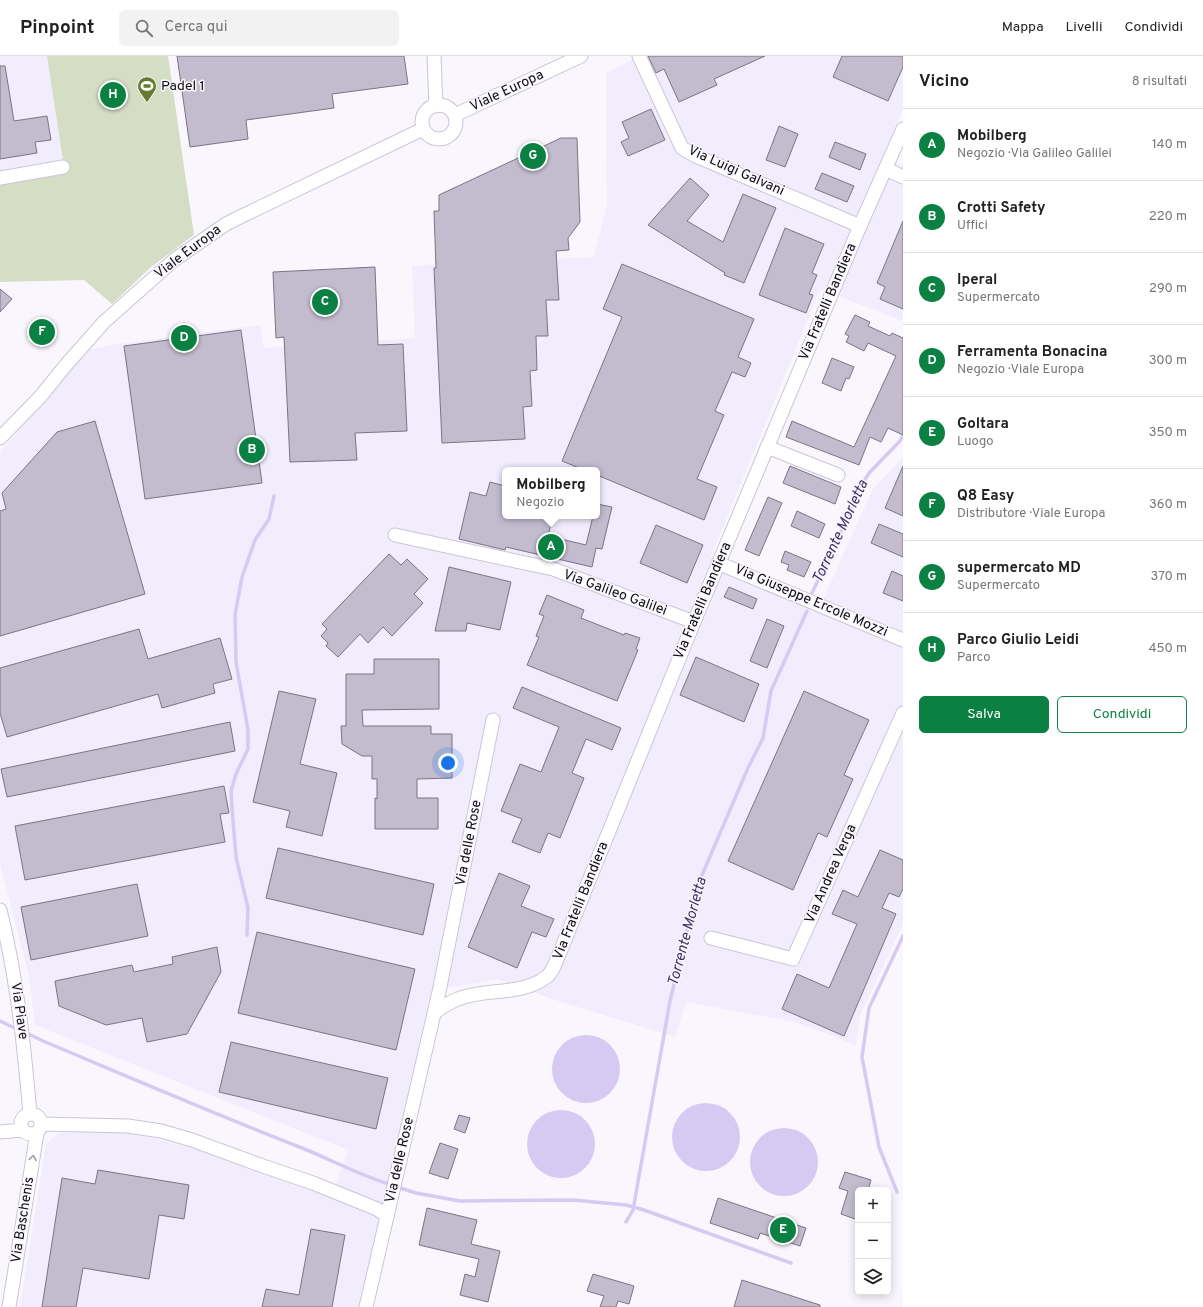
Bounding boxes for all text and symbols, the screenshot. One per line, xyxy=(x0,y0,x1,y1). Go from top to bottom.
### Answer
search box xyxy=(119,10,399,46)
text: Pinpoint xyxy=(20,16,95,40)
icon: search xyxy=(133,17,155,39)
text: Cerca qui xyxy=(165,18,227,37)
text: Mappa xyxy=(1002,19,1044,36)
text: Livelli xyxy=(1066,19,1102,36)
text: Condividi xyxy=(1124,19,1183,36)
street label: Viale Europa xyxy=(468,67,546,115)
text: Vicino xyxy=(919,71,969,93)
text: 8 risultati xyxy=(1132,74,1187,90)
sports icon: Padel 1 xyxy=(136,75,158,103)
place label: Padel 1 xyxy=(161,78,205,95)
pin: H xyxy=(100,80,126,110)
text: Mobilberg xyxy=(957,127,1027,146)
text: A xyxy=(927,137,937,153)
text: 140 m xyxy=(1152,137,1187,153)
pin: G xyxy=(520,141,546,171)
street label: Via Luigi Galvani xyxy=(685,142,787,200)
text: Negozio · Via Galileo Galilei xyxy=(957,146,1112,162)
text: Crotti Safety xyxy=(957,199,1045,218)
text: B xyxy=(928,209,936,225)
text: 220 m xyxy=(1149,209,1187,225)
text: Uffici xyxy=(957,218,988,234)
street label: Viale Europa xyxy=(151,221,225,283)
street label: Via Fratelli Bandiera xyxy=(796,241,860,363)
text: Iperal xyxy=(957,271,997,290)
text: C xyxy=(928,281,936,297)
text: 290 m xyxy=(1149,281,1187,297)
pin: C xyxy=(312,287,338,317)
text: Supermercato xyxy=(957,290,1040,306)
pin: F xyxy=(29,317,55,347)
pin: D xyxy=(171,323,197,353)
text: Ferramenta Bonacina xyxy=(957,343,1107,362)
text: D xyxy=(927,353,937,369)
text: 300 m xyxy=(1149,353,1187,369)
text: Negozio · Viale Europa xyxy=(957,362,1084,378)
text: Goltara xyxy=(957,415,1009,434)
text: E xyxy=(928,425,936,441)
text: 350 m xyxy=(1149,425,1187,441)
text: Luogo xyxy=(957,434,994,450)
pin: B xyxy=(239,435,265,465)
popup xyxy=(502,467,600,519)
text: Mobilberg xyxy=(516,476,586,495)
water label: Torrente Morletta xyxy=(809,477,873,587)
text: Q8 Easy xyxy=(957,487,1014,506)
text: Negozio xyxy=(516,495,564,511)
text: F xyxy=(928,497,936,513)
text: 360 m xyxy=(1149,497,1187,513)
text: Distributore · Viale Europa xyxy=(957,506,1105,522)
pin: A xyxy=(538,532,564,562)
street label: Via Fratelli Bandiera xyxy=(671,540,735,662)
text: supermercato MD xyxy=(957,559,1081,578)
street label: Via Giuseppe Ercole Mozzi xyxy=(732,561,890,641)
street label: Via Galileo Galilei xyxy=(561,566,669,620)
text: G xyxy=(928,569,936,585)
text: 370 m xyxy=(1150,569,1187,585)
text: Supermercato xyxy=(957,578,1040,594)
text: Parco Giulio Leidi xyxy=(957,631,1079,650)
text: H xyxy=(927,641,937,657)
text: 450 m xyxy=(1148,641,1187,657)
text: Parco xyxy=(957,650,991,666)
button: Salva xyxy=(919,696,1049,733)
button: Condividi xyxy=(1057,696,1187,733)
your location xyxy=(438,753,458,773)
street label: Via delle Rose xyxy=(452,798,486,888)
street label: Via Andrea Verga xyxy=(802,822,860,926)
street label: Via Fratelli Bandiera xyxy=(550,839,612,963)
water label: Torrente Morletta xyxy=(664,875,712,989)
street label: Via Piave xyxy=(7,981,31,1041)
street label: Via delle Rose xyxy=(382,1115,418,1205)
one-way arrow xyxy=(28,1155,37,1161)
street label: Via Baschenis xyxy=(8,1176,38,1264)
map controls xyxy=(855,1187,891,1295)
button: + xyxy=(855,1187,891,1223)
pin: E xyxy=(770,1215,796,1245)
button: − xyxy=(855,1223,891,1259)
button: layers xyxy=(855,1259,891,1295)

